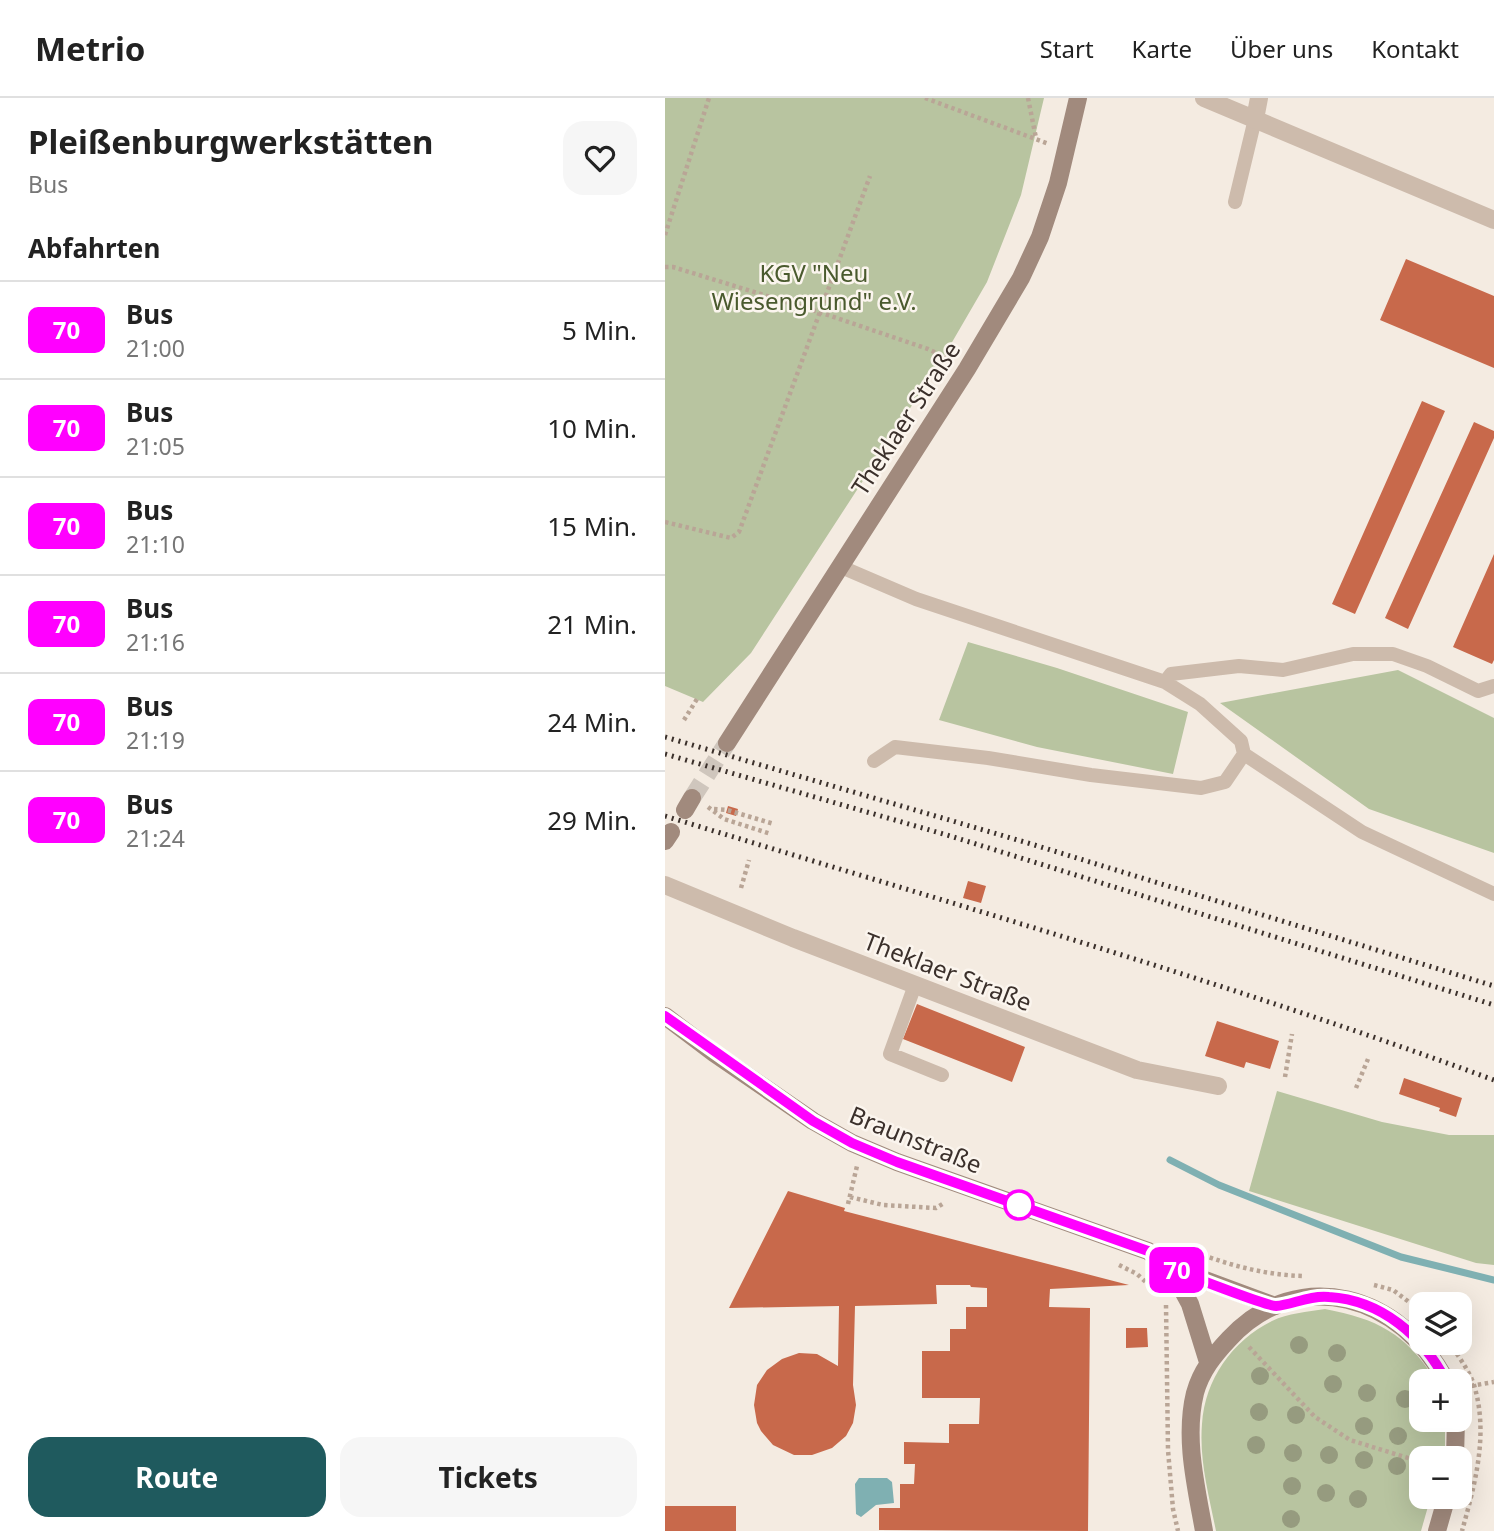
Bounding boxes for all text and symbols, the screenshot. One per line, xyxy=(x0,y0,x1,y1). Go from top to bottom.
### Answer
text: Metrio xyxy=(35,26,145,71)
text: Start xyxy=(1040,32,1094,65)
text: Karte xyxy=(1132,32,1192,65)
text: Über uns xyxy=(1230,32,1333,65)
text: Kontakt xyxy=(1371,32,1459,65)
text: Pleißenburgwerkstätten xyxy=(28,119,433,164)
button: heart xyxy=(563,121,637,195)
text: Bus xyxy=(28,168,68,200)
text: Abfahrten xyxy=(28,230,160,266)
park label: KGV "Neu Wiesengrund" e.V. xyxy=(711,256,917,317)
text: Bus xyxy=(126,296,173,332)
text: 5 Min. xyxy=(562,312,637,348)
text: 70 xyxy=(53,313,80,346)
text: 21:00 xyxy=(126,332,185,364)
street label: Theklaer Straße xyxy=(843,335,967,501)
text: Bus xyxy=(126,394,173,430)
text: 10 Min. xyxy=(547,410,637,446)
text: 70 xyxy=(53,411,80,444)
text: 21:05 xyxy=(126,430,185,462)
text: Bus xyxy=(126,492,173,528)
text: 15 Min. xyxy=(547,508,637,544)
text: 70 xyxy=(53,509,80,542)
text: 21:10 xyxy=(126,528,185,560)
text: Bus xyxy=(126,590,173,626)
text: 21 Min. xyxy=(547,606,637,642)
text: 70 xyxy=(53,607,80,640)
text: 21:16 xyxy=(126,626,185,658)
text: Bus xyxy=(126,688,173,724)
text: 24 Min. xyxy=(547,704,637,740)
text: 70 xyxy=(53,705,80,738)
text: 21:19 xyxy=(126,724,185,756)
text: Bus xyxy=(126,786,173,822)
text: 29 Min. xyxy=(547,802,637,838)
text: 70 xyxy=(53,803,80,836)
text: 21:24 xyxy=(126,822,185,854)
street label: Theklaer Straße xyxy=(859,924,1037,1018)
street label: Braunstraße xyxy=(845,1097,987,1181)
unlabelled marker xyxy=(1004,1190,1034,1220)
line badge: 70 xyxy=(1145,1247,1209,1293)
text: 70 xyxy=(1163,1253,1191,1286)
map controls xyxy=(1409,1292,1472,1509)
button: layers xyxy=(1409,1292,1472,1355)
button: + xyxy=(1409,1369,1472,1432)
button: Route xyxy=(28,1437,326,1517)
button: Tickets xyxy=(340,1437,637,1517)
button: − xyxy=(1409,1446,1472,1509)

